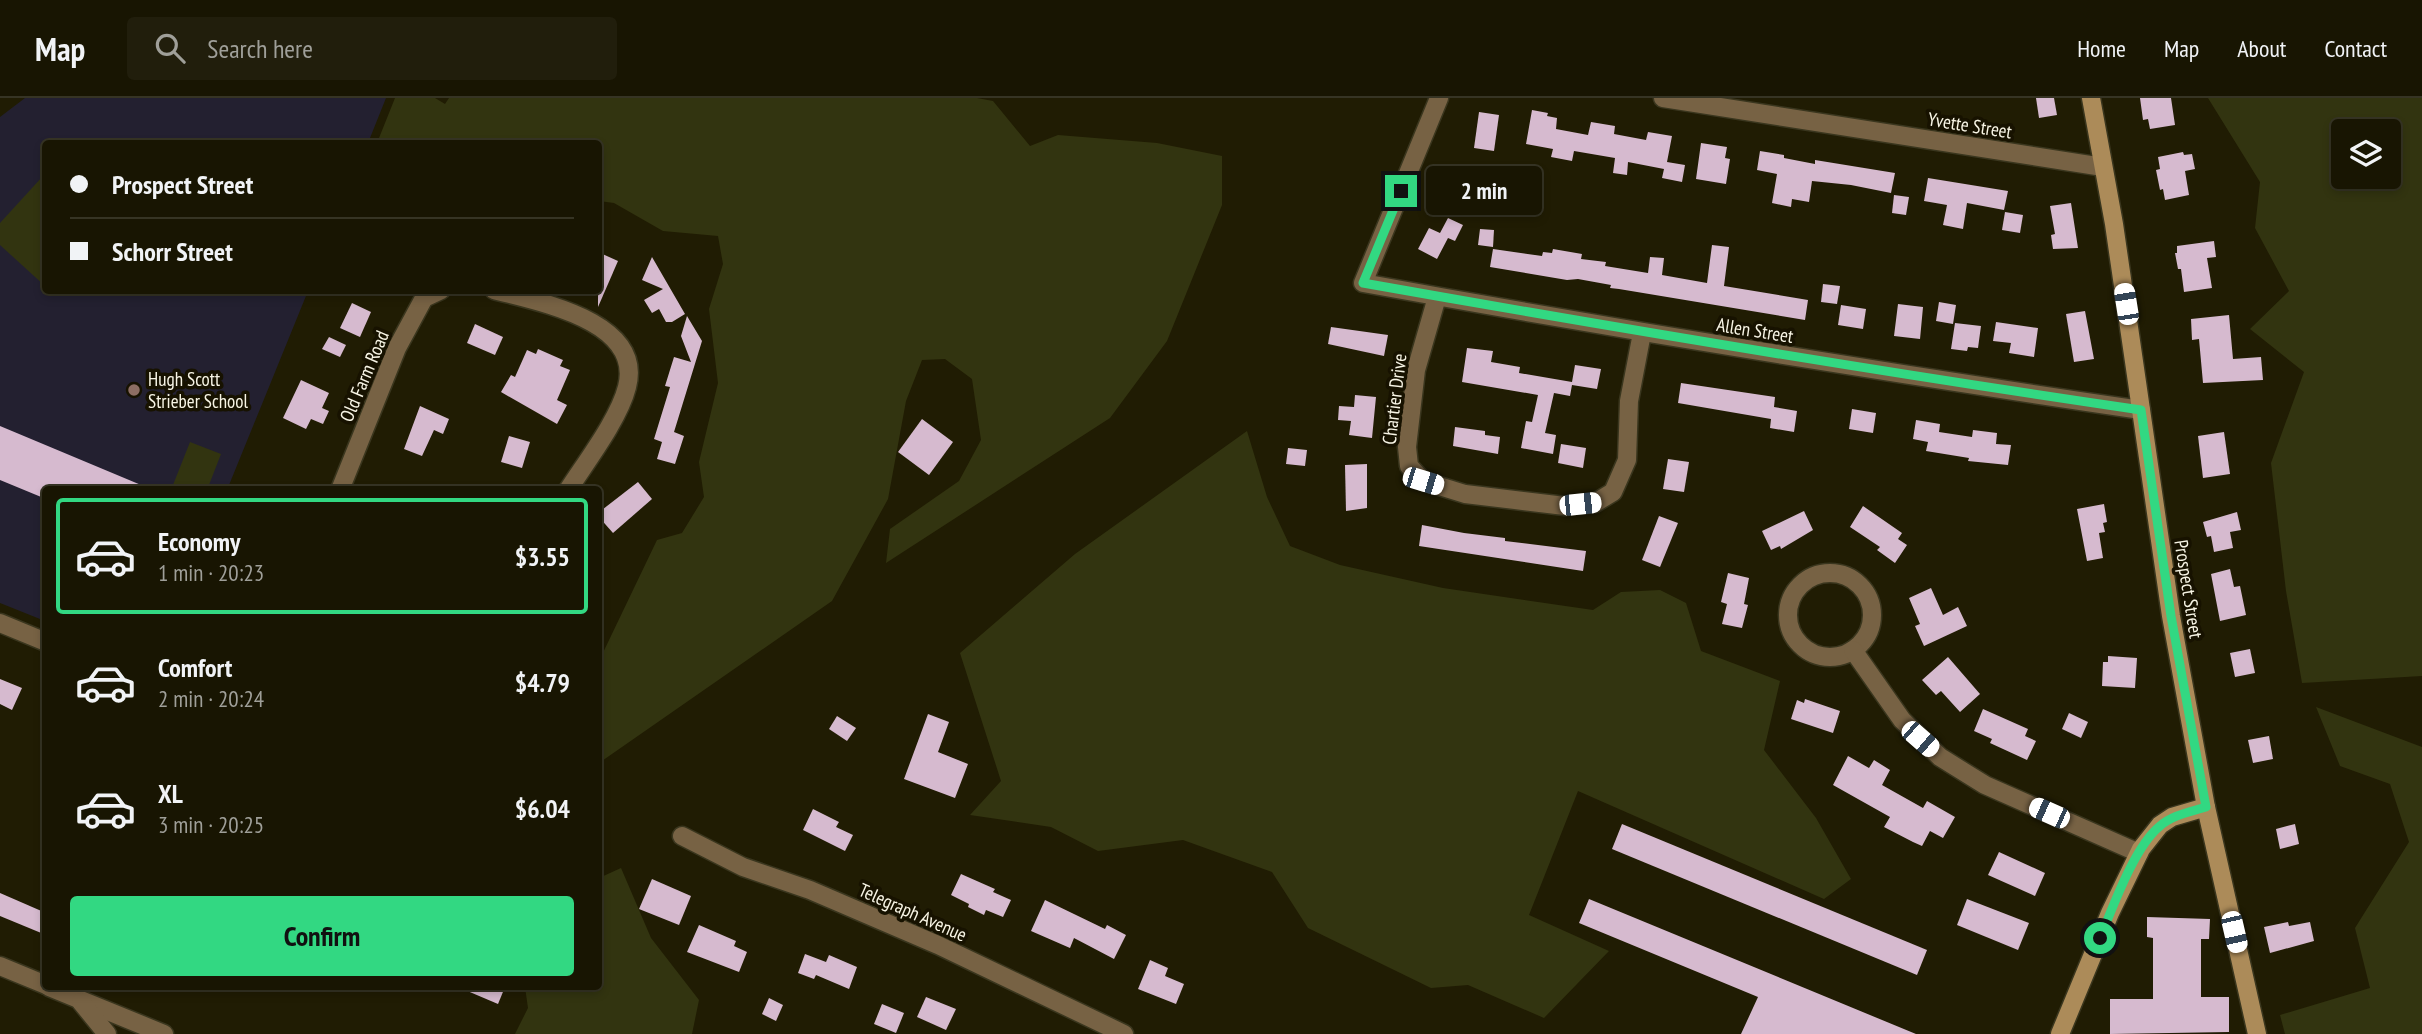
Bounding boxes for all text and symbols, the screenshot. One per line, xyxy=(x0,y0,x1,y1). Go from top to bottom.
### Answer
search box xyxy=(127,17,617,80)
text: Map xyxy=(35,27,85,70)
icon: search xyxy=(151,29,189,67)
text: Search here xyxy=(207,32,313,65)
text: Home xyxy=(2077,33,2126,64)
text: Map xyxy=(2164,33,2199,64)
text: About xyxy=(2237,33,2286,64)
text: Contact xyxy=(2324,33,2387,64)
street label: Yvette Street xyxy=(1926,107,2014,144)
map controls xyxy=(2331,119,2401,189)
button: layers xyxy=(2331,119,2401,189)
callout: 2 min xyxy=(1426,166,1541,216)
text: Prospect Street xyxy=(112,168,253,201)
route end xyxy=(1385,175,1417,207)
text: 2 min xyxy=(1461,176,1507,205)
text: Schorr Street xyxy=(112,235,233,268)
car xyxy=(2113,282,2140,326)
street label: Allen Street xyxy=(1715,312,1796,348)
street label: Old Farm Road xyxy=(334,327,394,425)
street label: Chartier Drive xyxy=(1377,352,1411,446)
place label: Hugh Scott Strieber School xyxy=(148,367,249,413)
marker: Hugh Scott Strieber School xyxy=(126,382,142,398)
car xyxy=(1400,465,1447,497)
car xyxy=(1559,491,1602,517)
icon: car xyxy=(74,525,137,588)
text: Economy xyxy=(158,525,240,558)
street label: Prospect Street xyxy=(2169,538,2209,641)
text: $3.55 xyxy=(515,540,570,573)
text: 1 min · 20:23 xyxy=(158,558,264,587)
icon: car xyxy=(74,651,137,714)
text: Comfort xyxy=(158,651,232,684)
text: $4.79 xyxy=(515,666,570,699)
text: 2 min · 20:24 xyxy=(158,684,264,713)
car xyxy=(1898,717,1943,761)
icon: car xyxy=(74,777,137,840)
text: XL xyxy=(158,777,183,810)
text: $6.04 xyxy=(515,792,570,825)
car xyxy=(2026,795,2073,831)
text: 3 min · 20:25 xyxy=(158,810,264,839)
street label: Telegraph Avenue xyxy=(855,878,971,947)
button: Confirm xyxy=(70,896,574,976)
car xyxy=(2220,909,2249,955)
route start xyxy=(2084,922,2116,954)

